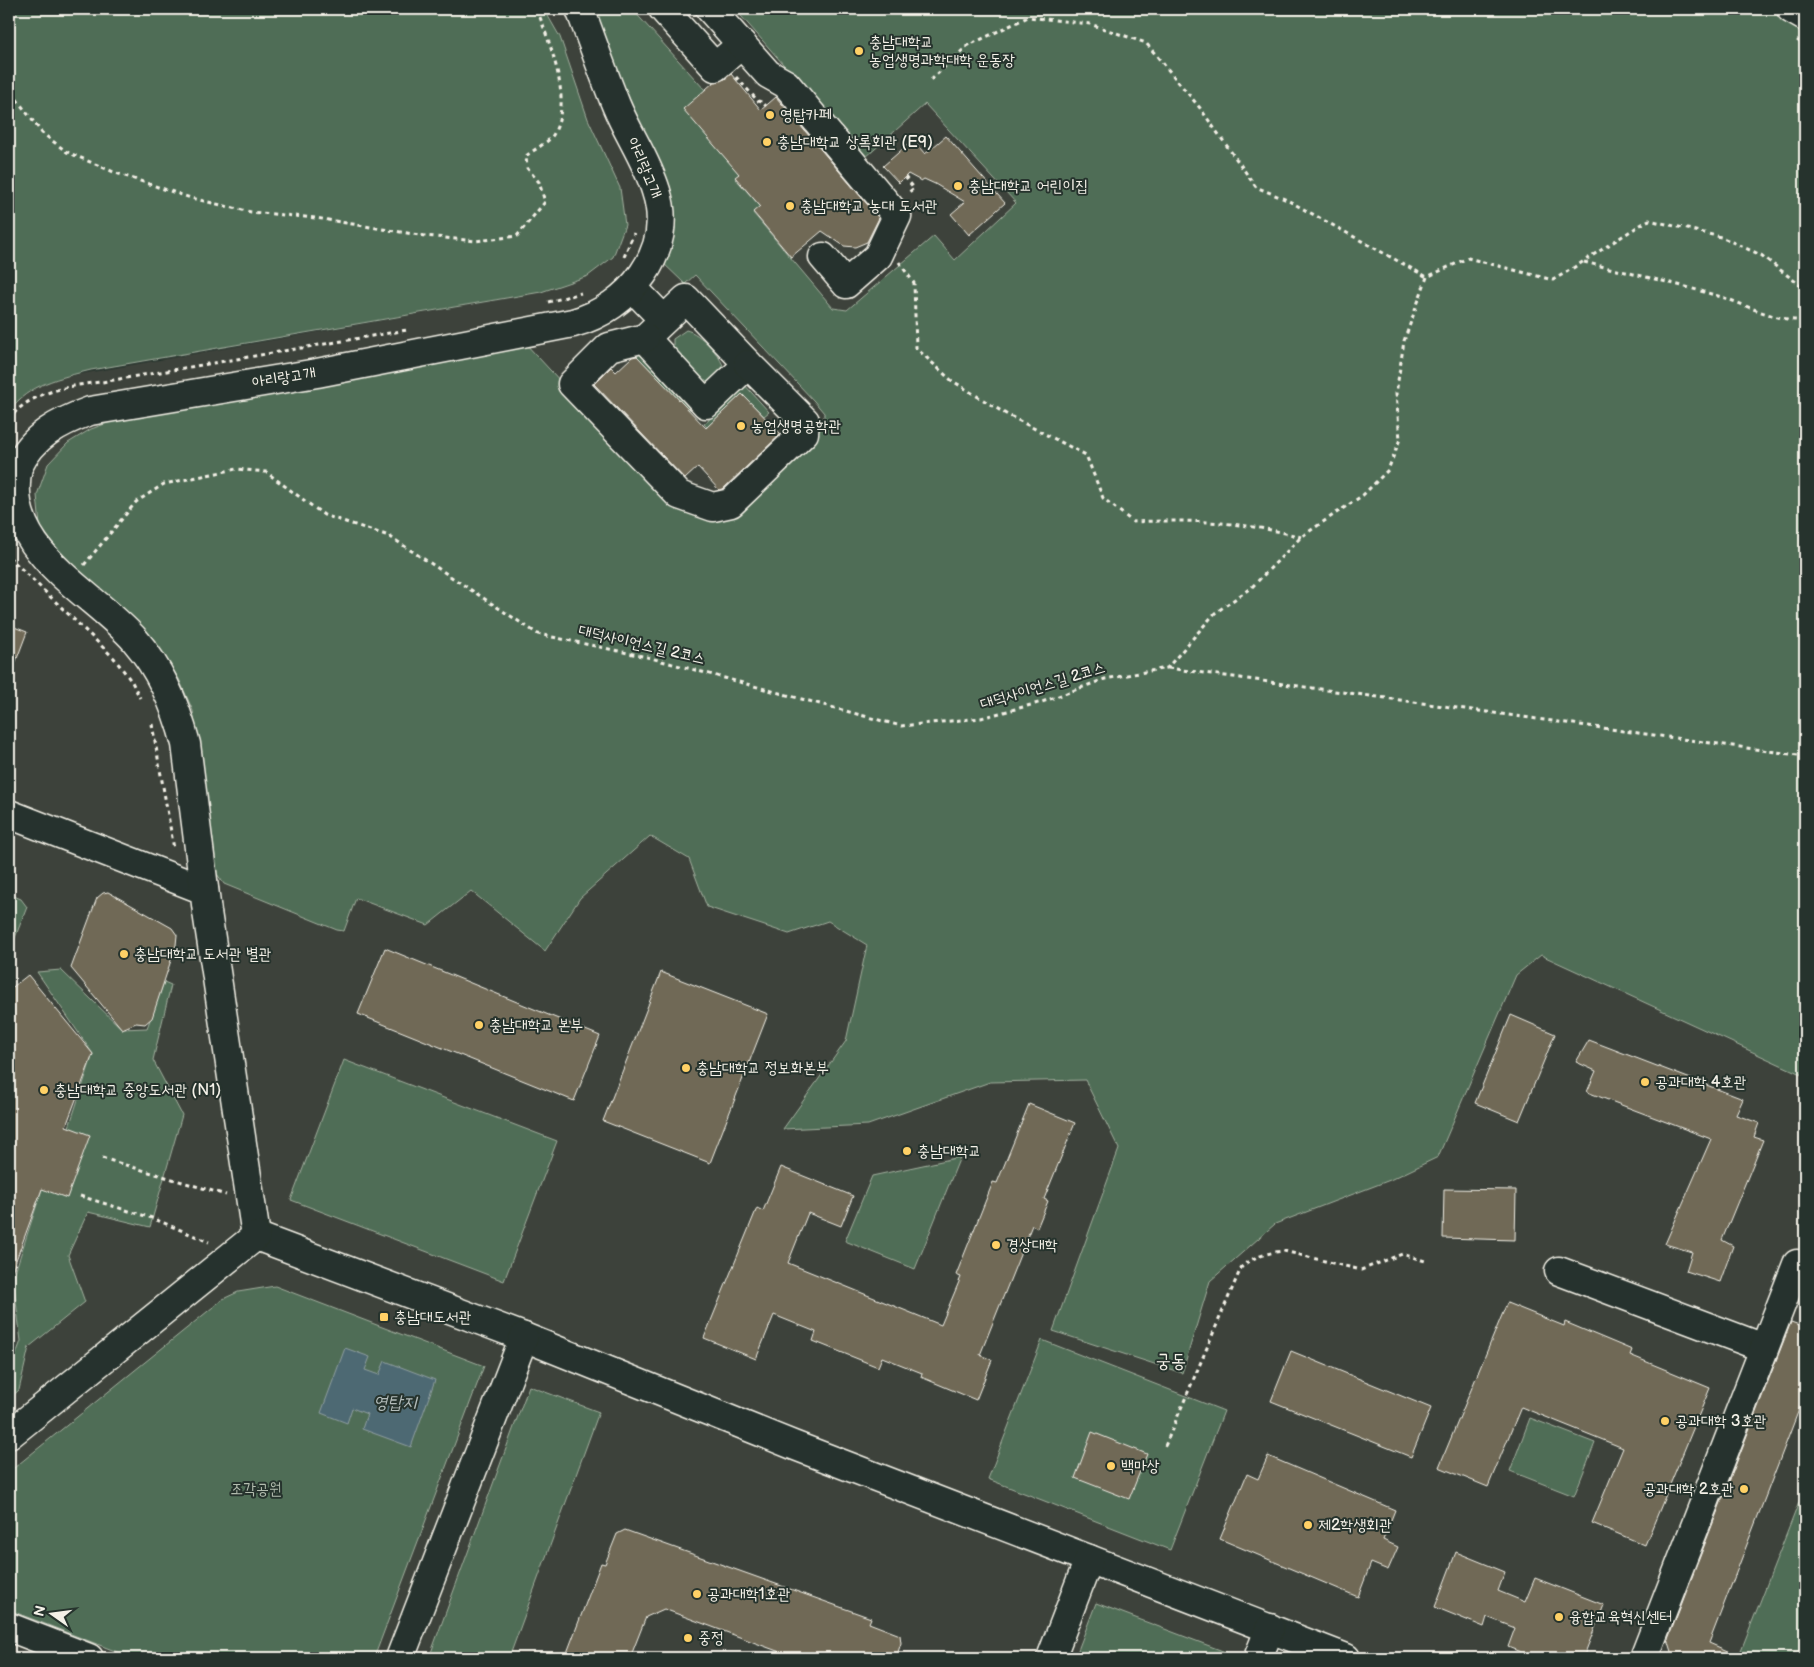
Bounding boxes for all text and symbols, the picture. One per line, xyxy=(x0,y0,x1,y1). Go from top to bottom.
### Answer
place label: 충남대학교 농업생명과학대학 운동장 xyxy=(869,33,1015,70)
marker: 충남대학교 농업생명과학대학 운동장 xyxy=(853,45,865,57)
place label: 영탑카페 xyxy=(780,106,832,125)
marker: 영탑카페 xyxy=(764,109,776,121)
place label: 충남대학교 상록회관 (E9) xyxy=(777,133,933,152)
street label: 아리랑고개 xyxy=(623,135,665,201)
marker: 충남대학교 상록회관 (E9) xyxy=(761,136,773,148)
place label: 충남대학교 어린이집 xyxy=(968,177,1088,196)
marker: 충남대학교 어린이집 xyxy=(952,180,964,192)
place label: 충남대학교 농대 도서관 xyxy=(800,197,938,216)
marker: 충남대학교 농대 도서관 xyxy=(784,200,796,212)
street label: 아리랑고개 xyxy=(251,364,317,392)
place label: 농업생명공학관 xyxy=(751,417,841,436)
marker: 농업생명공학관 xyxy=(735,420,747,432)
street label: 대덕사이언스길 2코스 xyxy=(577,621,707,669)
street label: 대덕사이언스길 2코스 xyxy=(978,658,1108,714)
place label: 충남대학교 도서관 별관 xyxy=(134,945,272,964)
marker: 충남대학교 도서관 별관 xyxy=(118,948,130,960)
place label: 충남대학교 본부 xyxy=(489,1016,583,1035)
marker: 충남대학교 본부 xyxy=(473,1019,485,1031)
place label: 충남대학교 정보화본부 xyxy=(696,1059,829,1078)
marker: 충남대학교 정보화본부 xyxy=(680,1062,692,1074)
place label: 공과대학 4호관 xyxy=(1655,1073,1746,1092)
marker: 공과대학 4호관 xyxy=(1639,1076,1651,1088)
place label: 충남대학교 중앙도서관 (N1) xyxy=(54,1081,221,1100)
marker: 충남대학교 중앙도서관 (N1) xyxy=(38,1084,50,1096)
place label: 충남대학교 xyxy=(917,1142,981,1161)
marker: 충남대학교 xyxy=(901,1145,913,1157)
place label: 경상대학 xyxy=(1006,1236,1058,1255)
marker: 경상대학 xyxy=(990,1239,1002,1251)
place label: 충남대도서관 xyxy=(394,1308,471,1327)
marker: 충남대도서관 xyxy=(378,1311,390,1323)
district label: 궁동 xyxy=(1156,1350,1186,1373)
water label: 영탑지 xyxy=(373,1392,419,1413)
place label: 공과대학 3호관 xyxy=(1675,1412,1767,1431)
marker: 공과대학 3호관 xyxy=(1659,1415,1671,1427)
place label: 백마상 xyxy=(1121,1457,1160,1476)
marker: 백마상 xyxy=(1105,1460,1117,1472)
park label: 조각공원 xyxy=(230,1480,282,1499)
place label: 공과대학 2호관 xyxy=(1643,1480,1734,1499)
marker: 공과대학 2호관 xyxy=(1738,1483,1750,1495)
place label: 제2학생회관 xyxy=(1318,1516,1392,1535)
marker: 제2학생회관 xyxy=(1302,1519,1314,1531)
place label: 공과대학1호관 xyxy=(707,1585,791,1604)
marker: 공과대학1호관 xyxy=(691,1588,703,1600)
north arrow xyxy=(28,1590,78,1640)
text: N xyxy=(30,1604,49,1618)
place label: 융합교육혁신센터 xyxy=(1569,1608,1672,1627)
marker: 융합교육혁신센터 xyxy=(1553,1611,1565,1623)
place label: 중정 xyxy=(698,1629,724,1648)
marker: 중정 xyxy=(682,1632,694,1644)

